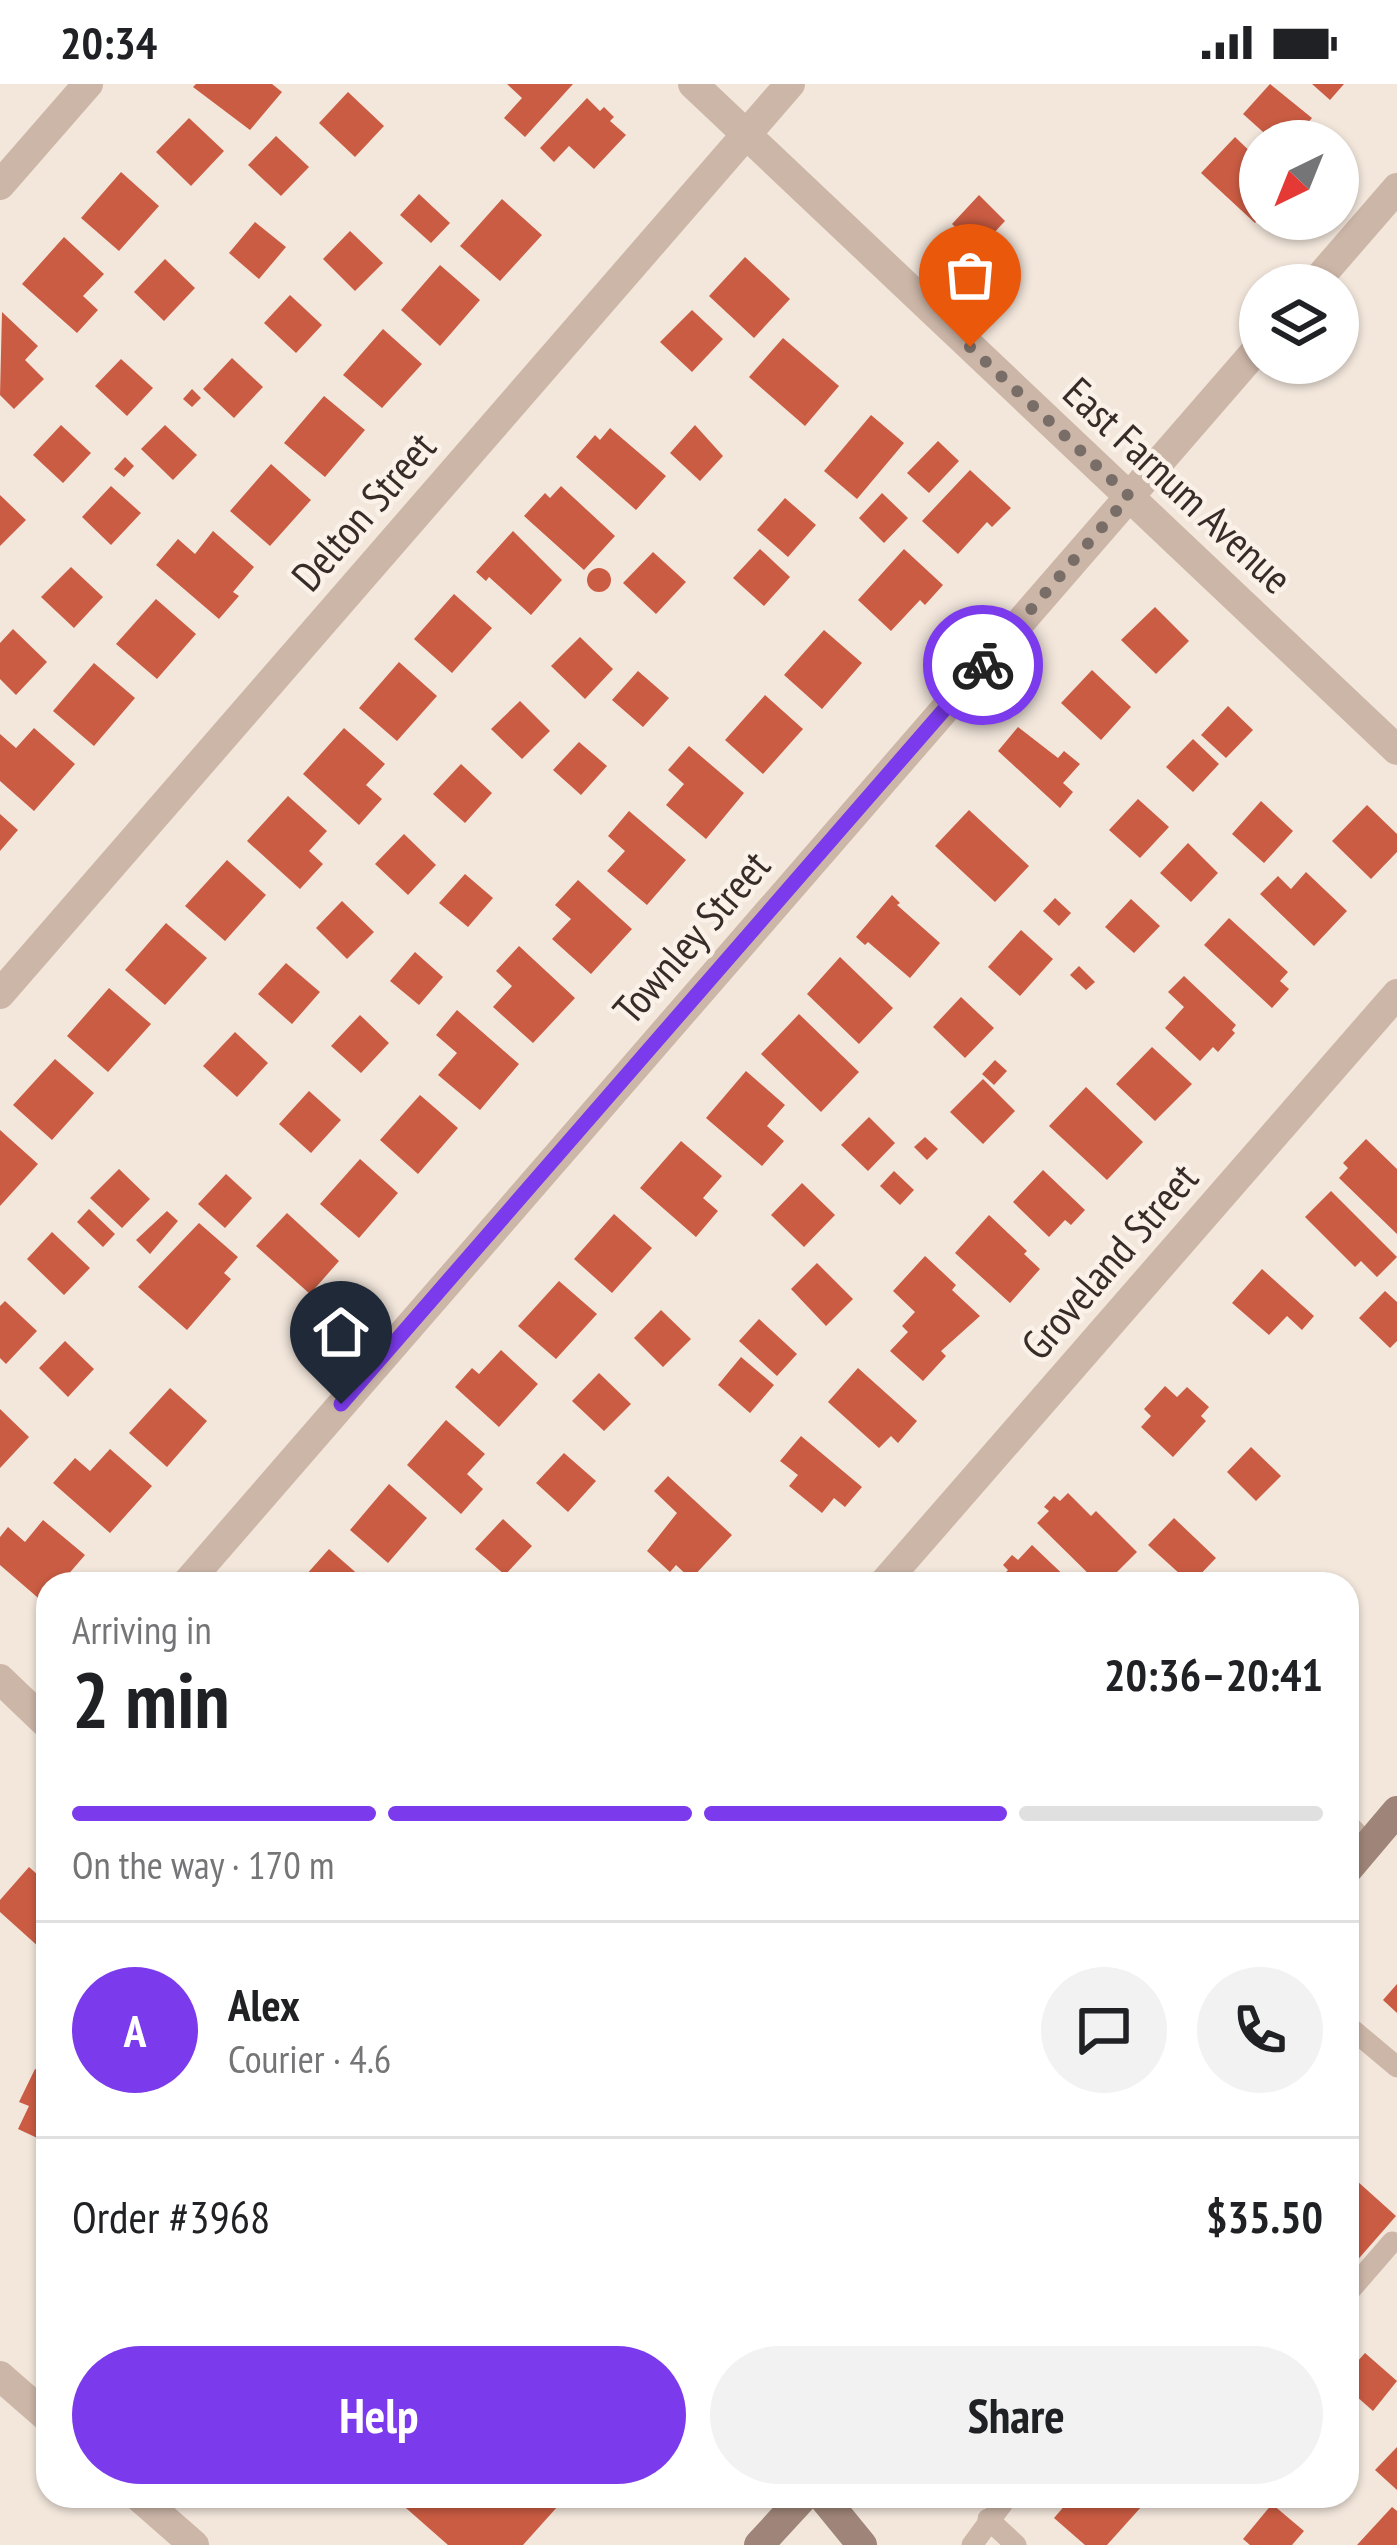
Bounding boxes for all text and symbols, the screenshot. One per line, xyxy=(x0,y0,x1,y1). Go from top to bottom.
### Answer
text: 20:34 xyxy=(60,13,157,71)
north arrow xyxy=(1239,120,1359,240)
map controls xyxy=(1239,120,1359,384)
pin xyxy=(919,224,1021,347)
icon: bag xyxy=(937,242,1003,308)
button: layers xyxy=(1239,264,1359,384)
street label: East Farnum Avenue xyxy=(1052,365,1304,605)
street label: Delton Street xyxy=(279,420,447,602)
courier xyxy=(923,605,1043,725)
icon: bike xyxy=(950,632,1016,698)
street label: Townley Street xyxy=(601,839,782,1035)
street label: Groveland Street xyxy=(1009,1151,1210,1371)
pin xyxy=(290,1281,392,1404)
icon: home xyxy=(308,1299,374,1365)
text: Arriving in xyxy=(72,1604,212,1655)
text: 20:36–20:41 xyxy=(1104,1645,1323,1703)
text: 2 min xyxy=(72,1649,230,1750)
text: On the way · 170 m xyxy=(72,1839,334,1890)
button: chat xyxy=(1041,1967,1167,2093)
button: phone xyxy=(1197,1967,1323,2093)
text: Alex xyxy=(228,1975,300,2033)
text: A xyxy=(124,2001,146,2059)
text: Courier · 4.6 xyxy=(228,2033,391,2084)
text: Order #3968 xyxy=(72,2187,270,2245)
text: $35.50 xyxy=(1206,2187,1323,2245)
button: Help xyxy=(72,2346,686,2484)
button: Share xyxy=(710,2346,1323,2484)

